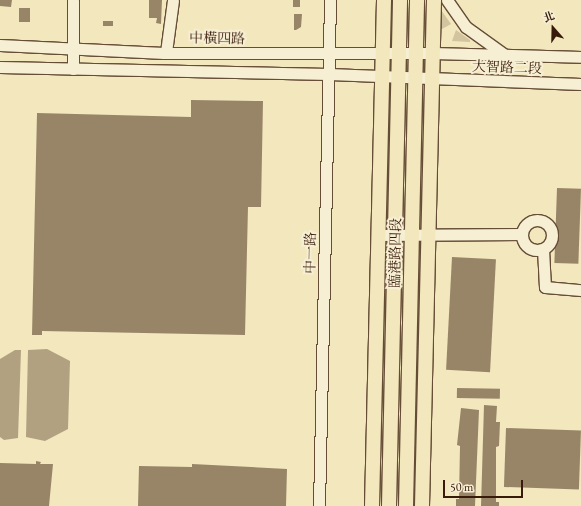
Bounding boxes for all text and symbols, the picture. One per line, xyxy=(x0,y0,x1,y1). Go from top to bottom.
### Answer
north arrow xyxy=(533,8,573,48)
text: 北 xyxy=(541,8,556,25)
street label: 中橫四路 xyxy=(189,29,245,47)
street label: 大智路二段 xyxy=(472,57,542,77)
street label: 臨港路四段 xyxy=(386,218,404,288)
street label: 中一路 xyxy=(301,232,319,274)
scale bar xyxy=(445,472,525,498)
text: 50 m xyxy=(450,479,473,495)

